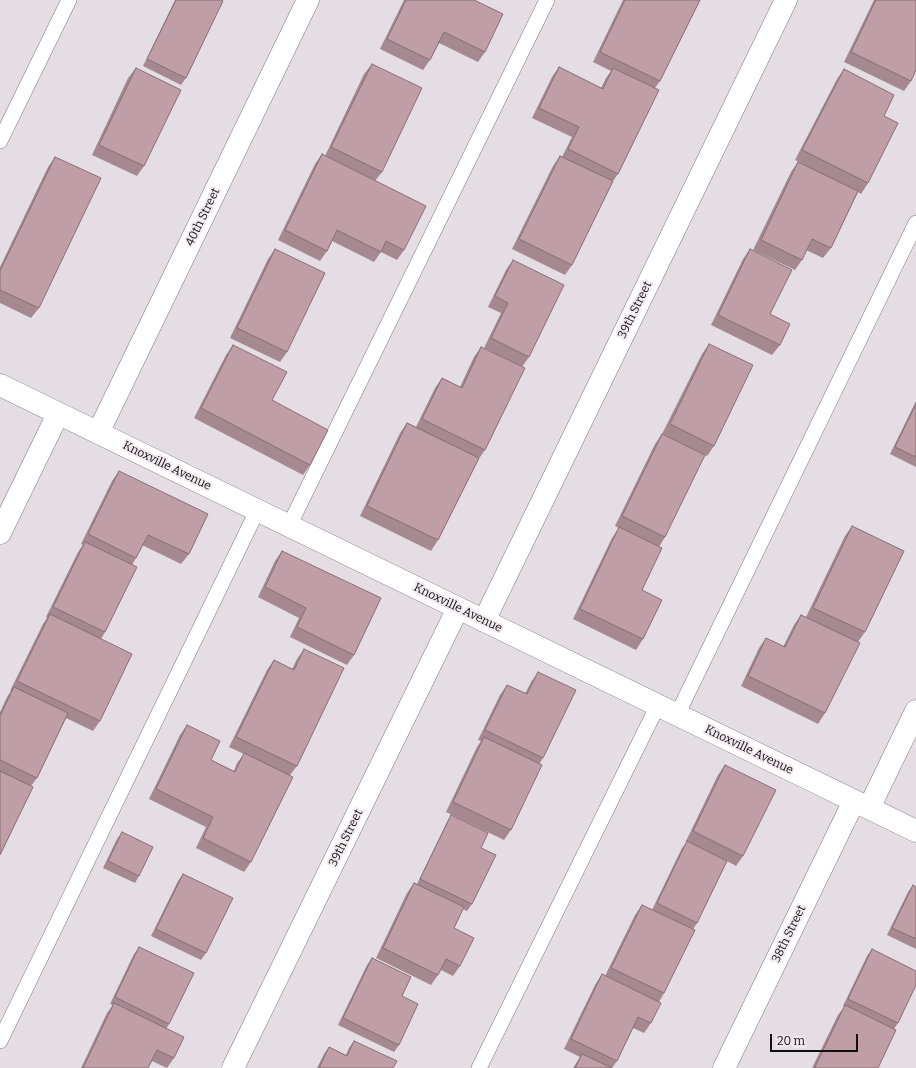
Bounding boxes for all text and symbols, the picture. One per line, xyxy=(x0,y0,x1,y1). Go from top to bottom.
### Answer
street label: 40th Street xyxy=(183,186,223,248)
street label: 39th Street xyxy=(615,279,655,341)
street label: Knoxville Avenue xyxy=(120,438,214,494)
street label: Knoxville Avenue xyxy=(411,580,505,636)
street label: Knoxville Avenue xyxy=(702,722,796,778)
street label: 39th Street xyxy=(326,807,366,869)
street label: 38th Street xyxy=(769,903,809,965)
scale bar xyxy=(772,1026,860,1052)
text: 20 m xyxy=(777,1034,805,1048)

